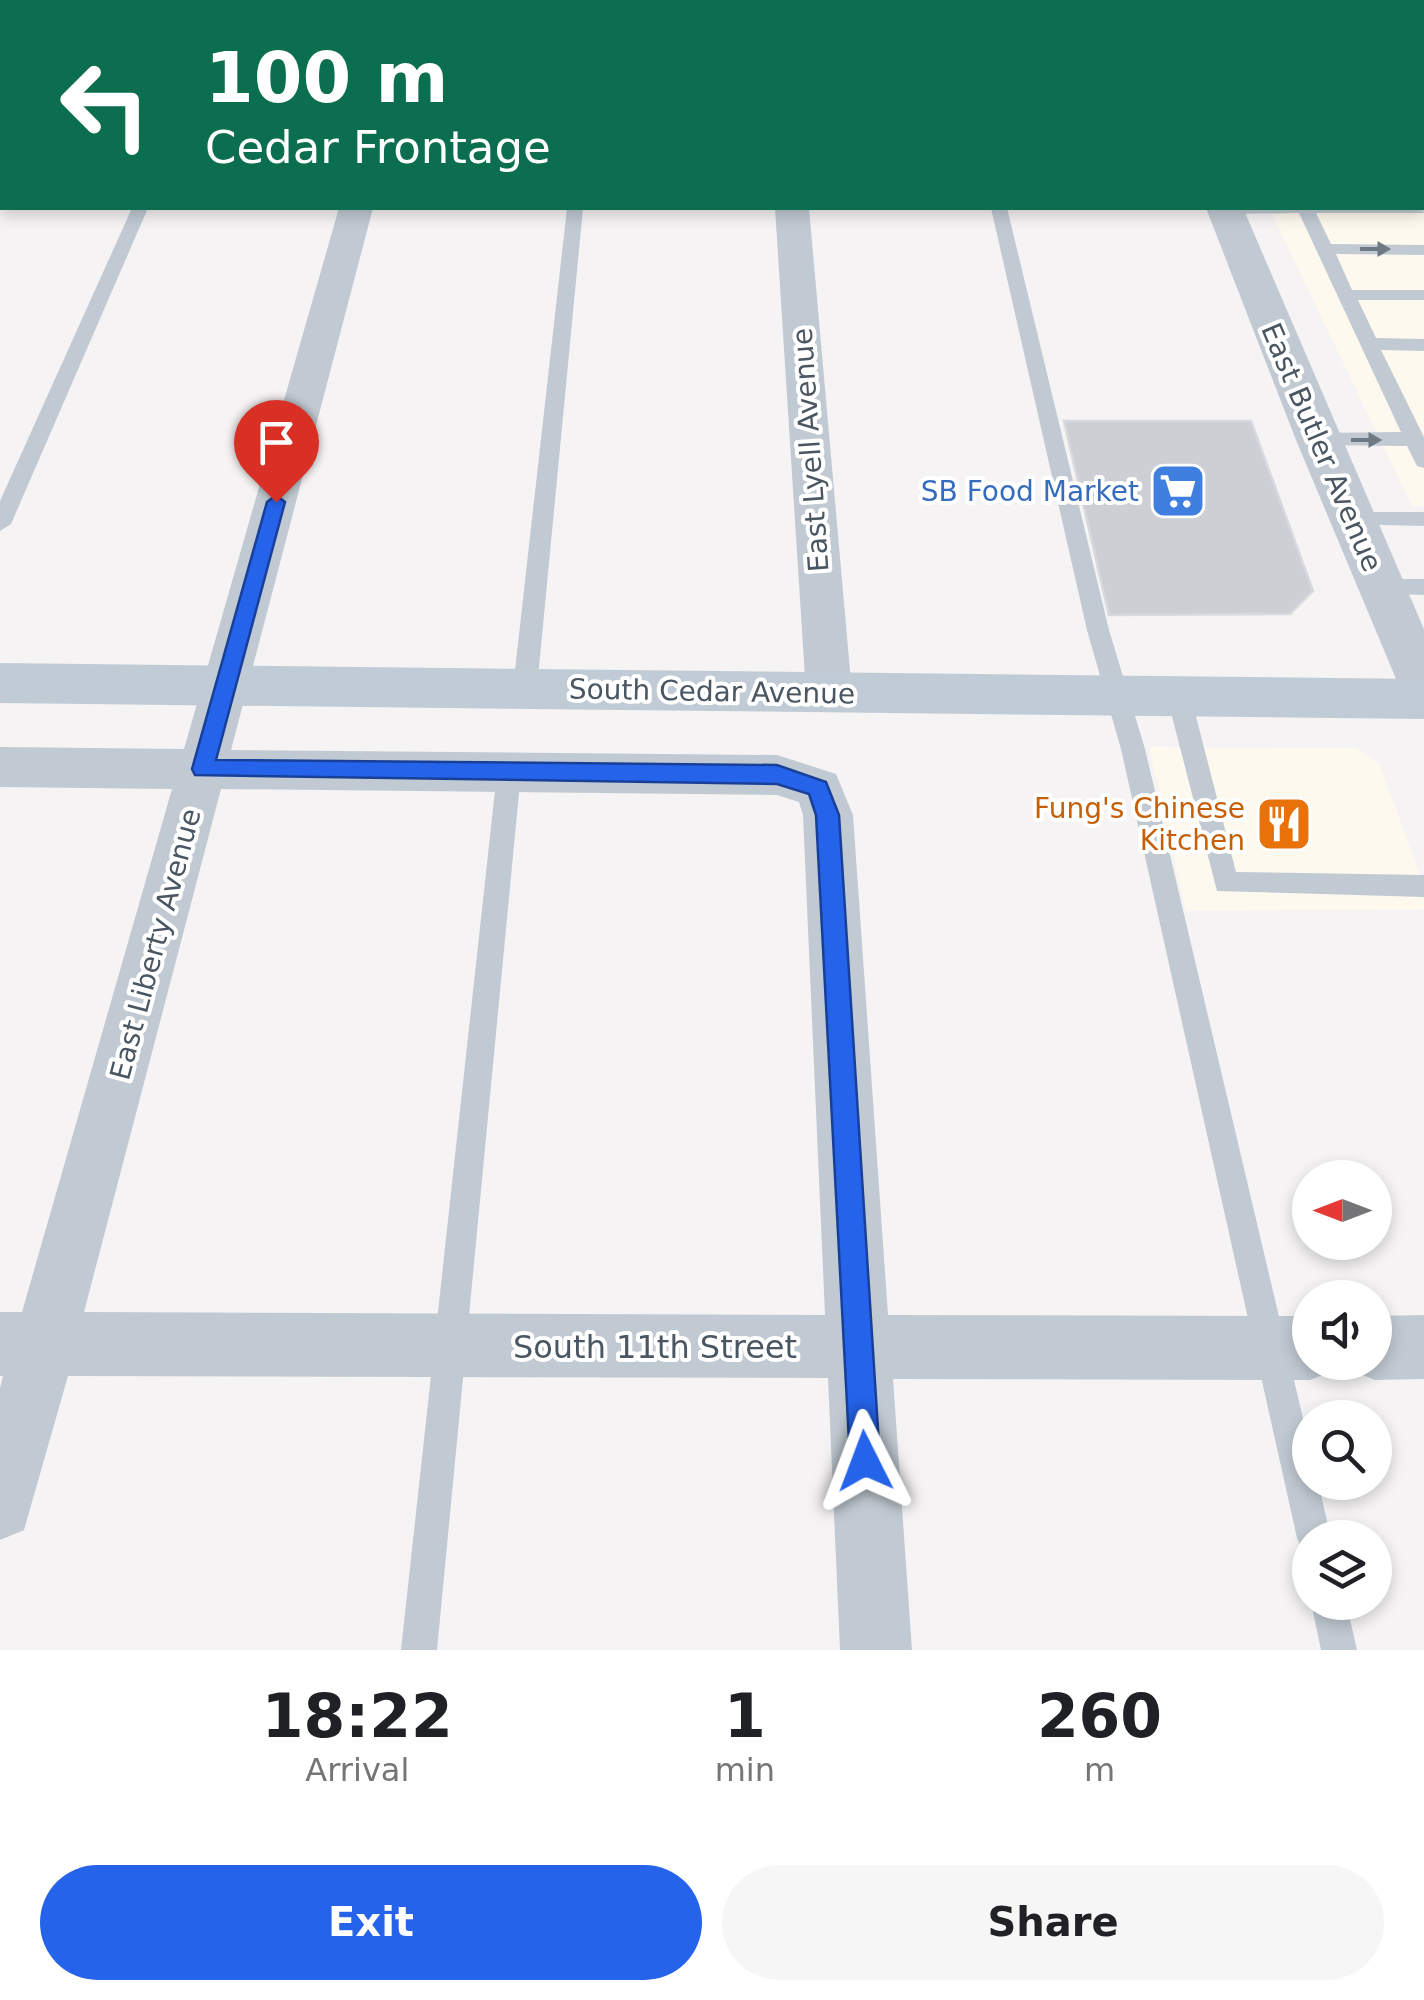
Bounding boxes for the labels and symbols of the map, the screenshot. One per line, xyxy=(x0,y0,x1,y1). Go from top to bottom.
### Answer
one-way arrow xyxy=(1359,241,1391,257)
street label: East Butler Avenue xyxy=(1254,318,1389,576)
street label: East Lyell Avenue xyxy=(786,327,835,573)
pin xyxy=(234,400,319,503)
one-way arrow xyxy=(1351,431,1383,447)
supermarket icon: SB Food Market xyxy=(1148,461,1208,521)
place label: SB Food Market xyxy=(921,475,1139,508)
street label: South Cedar Avenue xyxy=(569,673,855,710)
place label: Fung's Chinese Kitchen xyxy=(1034,792,1245,857)
restaurant icon: Fung's Chinese Kitchen xyxy=(1254,794,1314,854)
street label: East Liberty Avenue xyxy=(103,805,208,1083)
north arrow xyxy=(1292,1160,1392,1260)
street label: South 11th Street xyxy=(513,1328,797,1366)
position arrow xyxy=(813,1409,917,1513)

